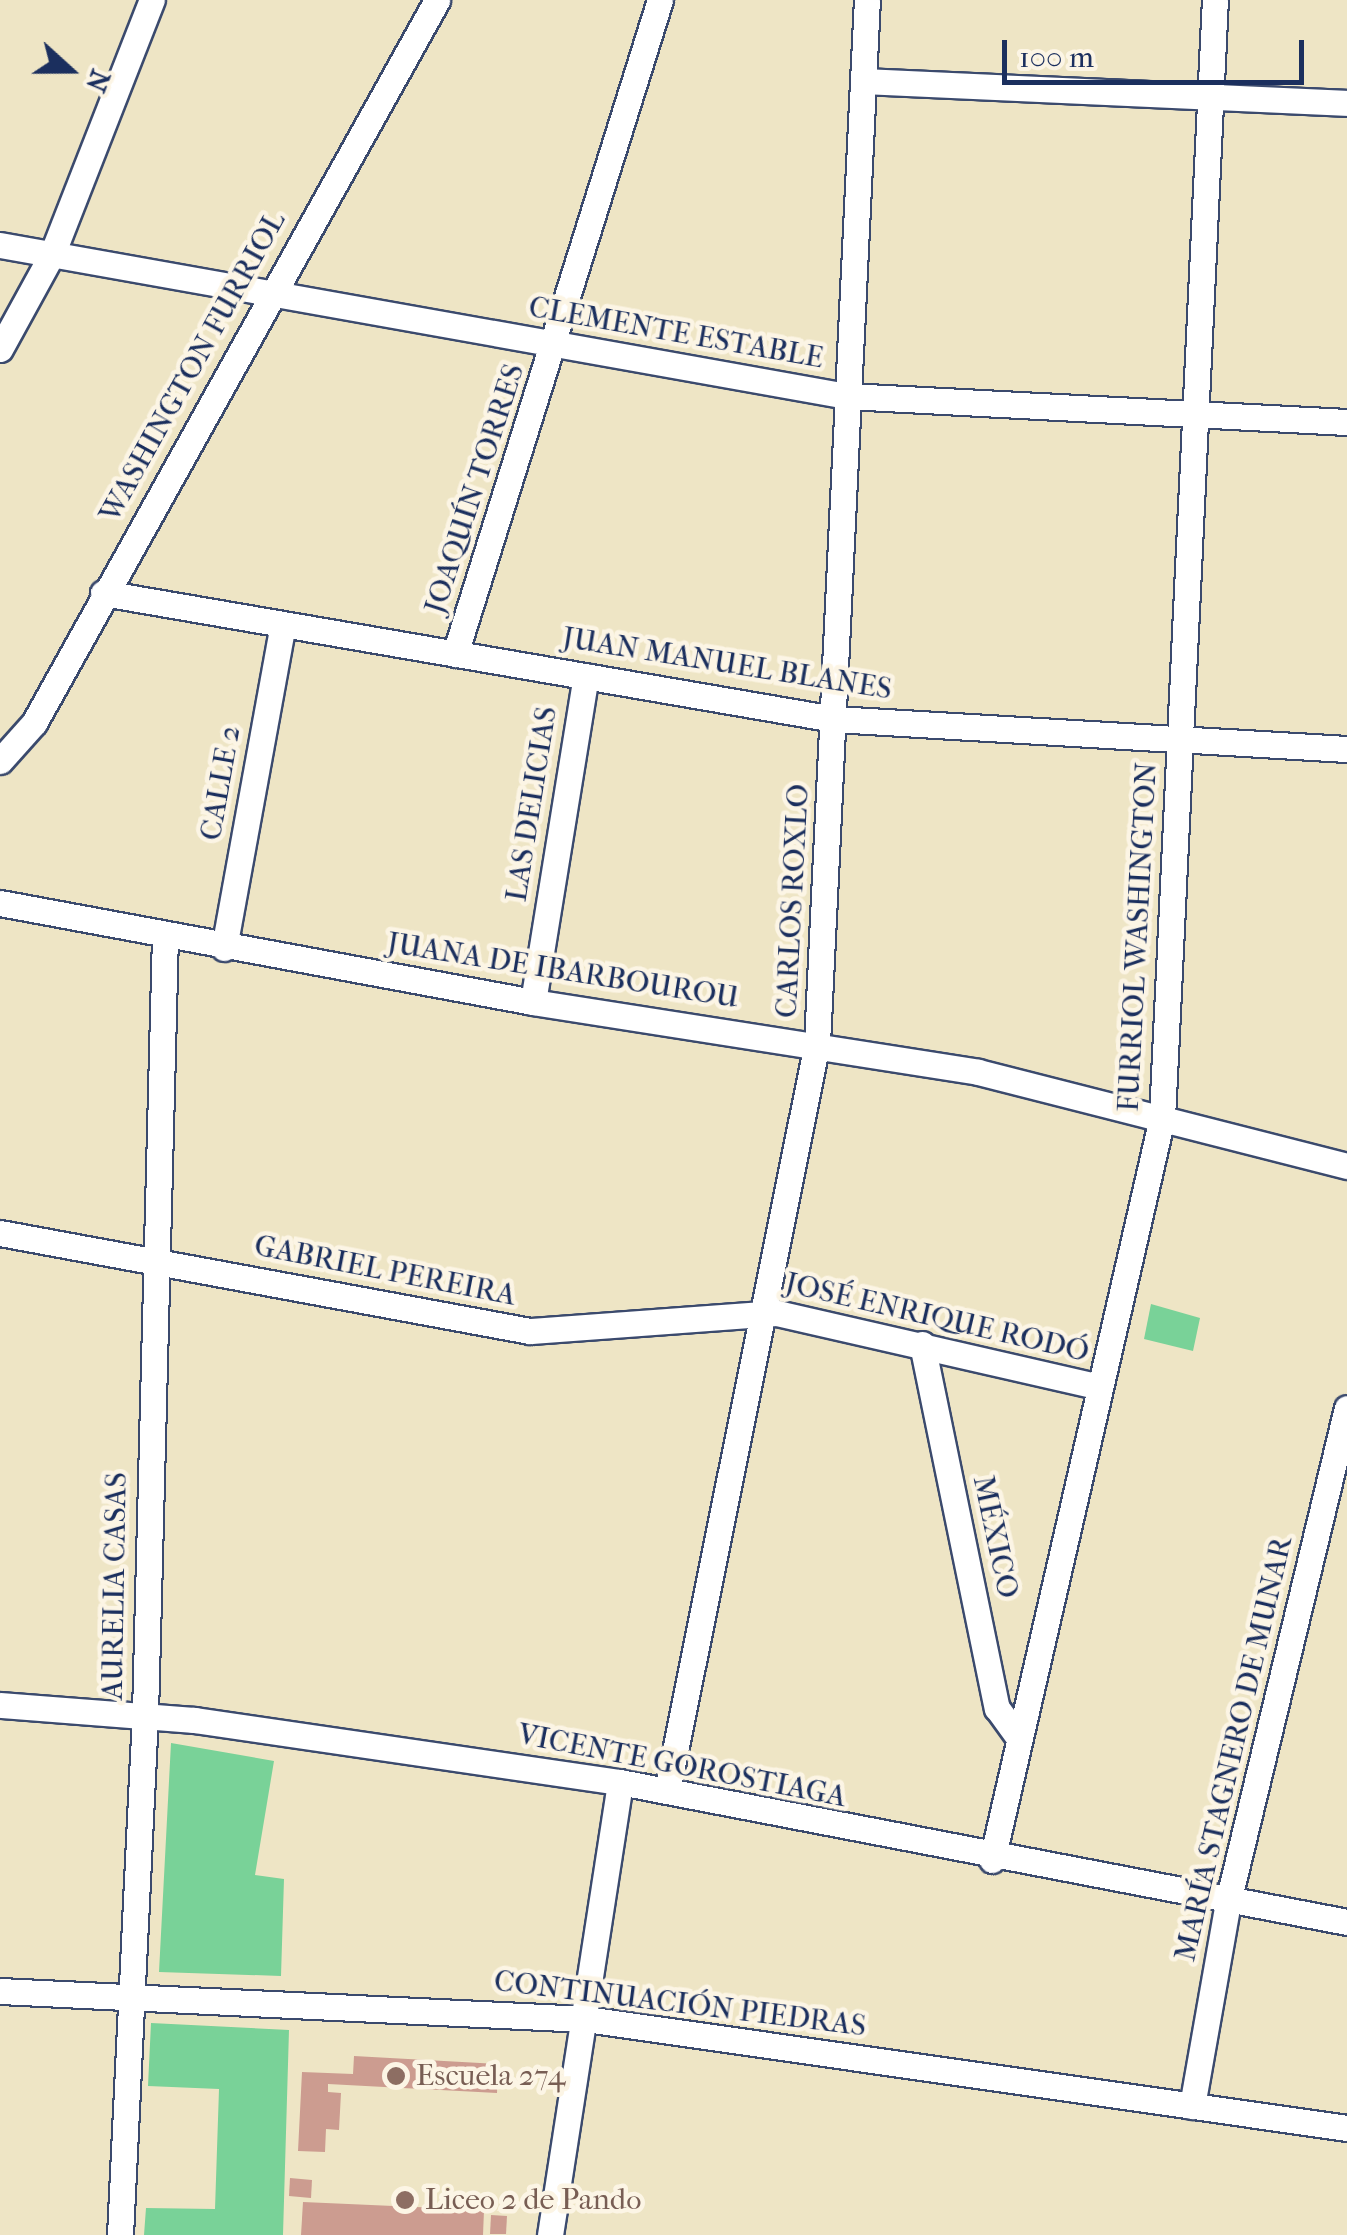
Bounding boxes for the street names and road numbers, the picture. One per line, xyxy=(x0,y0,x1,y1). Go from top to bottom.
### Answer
street label: WASHINGTON FURRIOL xyxy=(92,205,294,529)
street label: CLEMENTE ESTABLE xyxy=(526,289,826,377)
street label: JOAQUÍN TORRES xyxy=(418,359,532,619)
street label: JUAN MANUEL BLANES xyxy=(560,620,894,708)
street label: LAS DELICIAS xyxy=(499,704,565,904)
street label: CALLE 2 xyxy=(193,723,249,843)
street label: FURRIOL WASHINGTON xyxy=(1111,761,1165,1113)
street label: CARLOS ROXLO xyxy=(769,783,817,1019)
street label: JUANA DE IBARBOUROU xyxy=(385,925,741,1017)
street label: GABRIEL PEREIRA xyxy=(251,1228,519,1314)
street label: JOSÉ ENRIQUE RODÓ xyxy=(782,1266,1092,1370)
street label: AURELIA CASAS xyxy=(95,1472,135,1700)
street label: MÉXICO xyxy=(964,1472,1026,1602)
street label: MARÍA STAGNERO DE MUNAR xyxy=(1168,1533,1300,1965)
street label: VICENTE GOROSTIAGA xyxy=(515,1717,849,1815)
street label: CONTINUACIÓN PIEDRAS xyxy=(492,1963,868,2045)

